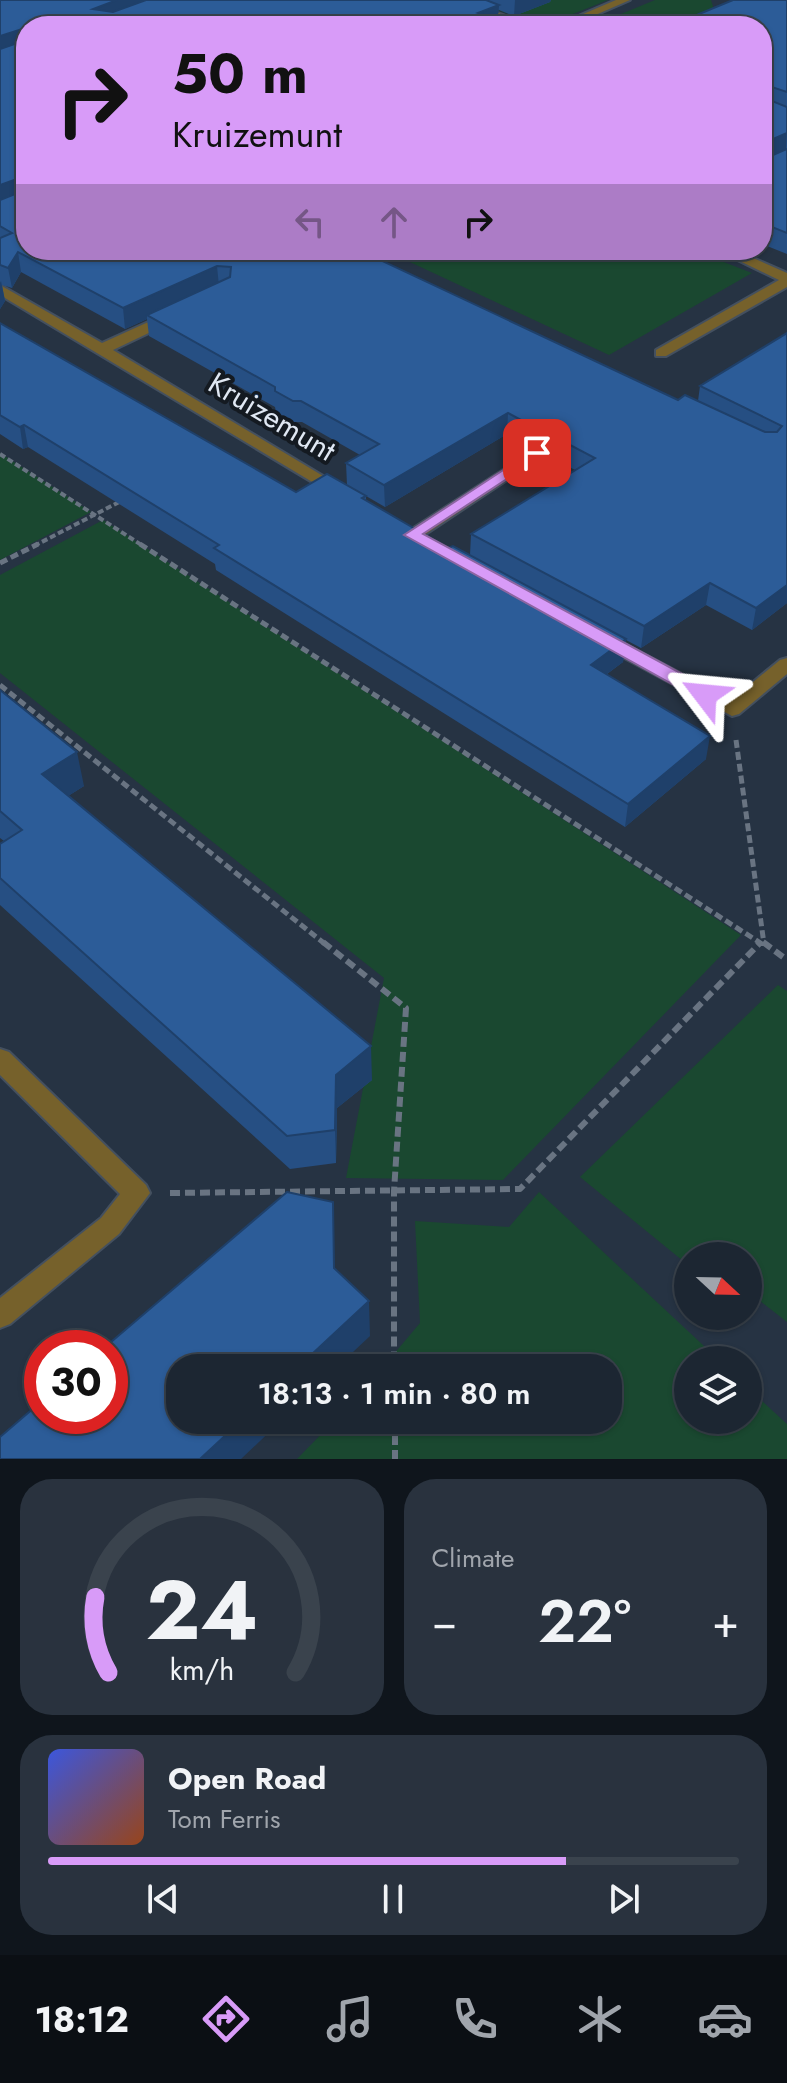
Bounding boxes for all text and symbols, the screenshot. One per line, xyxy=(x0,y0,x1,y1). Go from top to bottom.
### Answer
text: 50 m xyxy=(172,33,308,114)
icon: right xyxy=(40,48,144,152)
text: Kruizemunt xyxy=(172,108,342,160)
icon: left xyxy=(288,200,332,244)
icon: ahead xyxy=(372,200,416,244)
icon: right xyxy=(456,200,500,244)
street label: Kruizemunt xyxy=(200,362,345,472)
pin xyxy=(503,419,571,487)
icon: arrive xyxy=(515,431,559,475)
position arrow xyxy=(663,653,747,737)
north arrow xyxy=(674,1242,762,1330)
map controls xyxy=(674,1242,762,1434)
speed limit sign: 30 xyxy=(24,1330,128,1434)
button: layers xyxy=(674,1346,762,1434)
text: 18:13 · 1 min · 80 m xyxy=(257,1372,531,1415)
text: Climate xyxy=(432,1539,514,1577)
text: 24 xyxy=(145,1550,258,1670)
text: 22° xyxy=(538,1578,631,1665)
text: − xyxy=(432,1590,457,1654)
text: + xyxy=(712,1590,739,1654)
text: km/h xyxy=(169,1649,234,1691)
text: Open Road xyxy=(168,1757,326,1800)
text: Tom Ferris xyxy=(168,1800,280,1838)
icon: previous xyxy=(141,1877,185,1921)
icon: pause xyxy=(371,1877,415,1921)
icon: next xyxy=(602,1877,646,1921)
icon: directions xyxy=(198,1991,254,2047)
icon: music xyxy=(322,1991,378,2047)
icon: phone xyxy=(447,1991,503,2047)
icon: climate xyxy=(572,1991,628,2047)
icon: car xyxy=(697,1991,753,2047)
text: 18:12 xyxy=(34,1993,129,2045)

